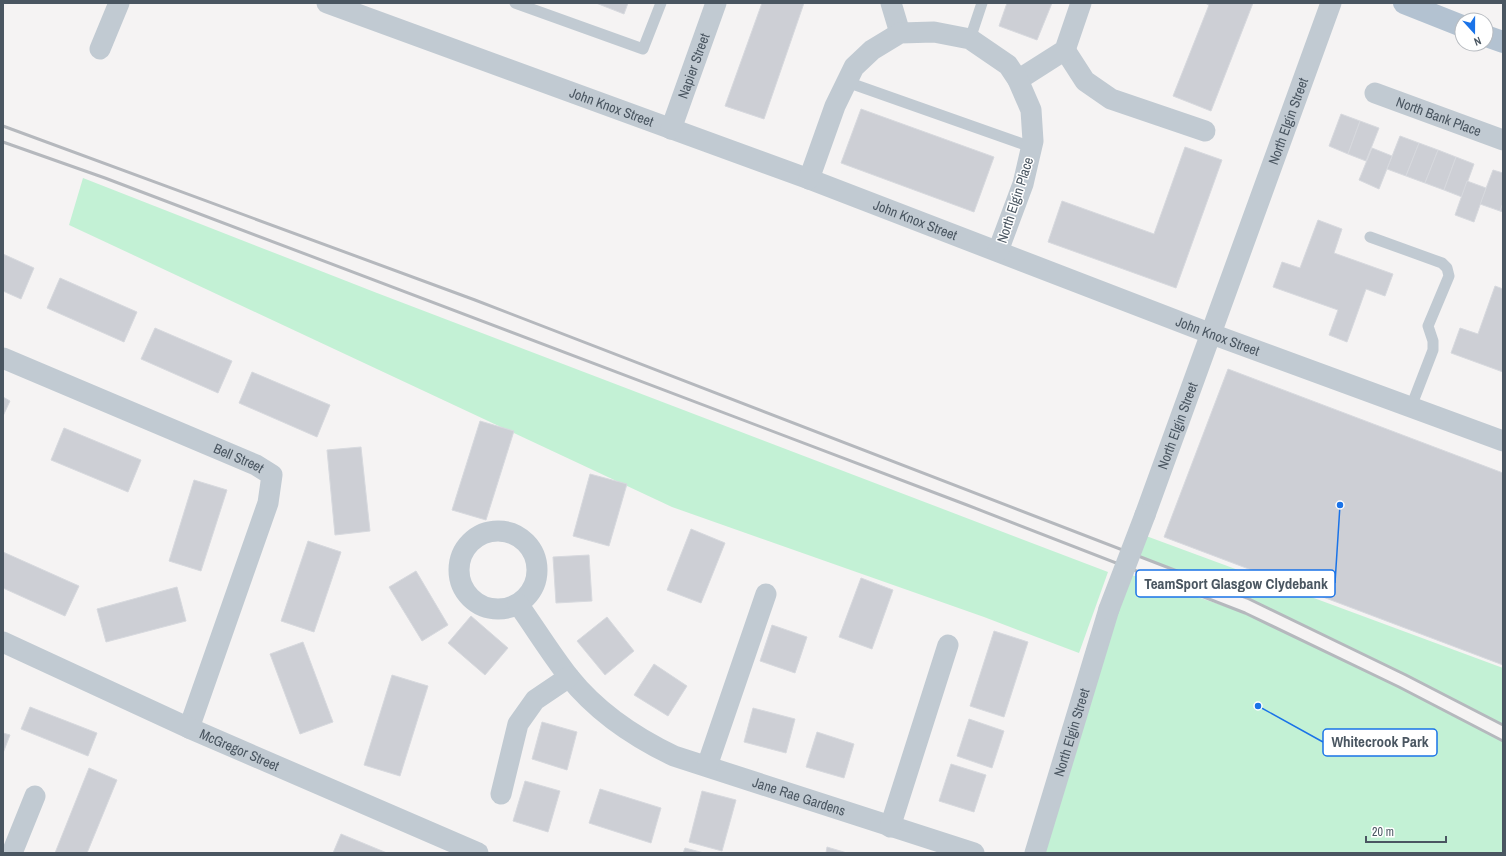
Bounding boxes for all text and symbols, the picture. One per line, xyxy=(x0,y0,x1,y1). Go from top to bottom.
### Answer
north arrow xyxy=(1454,12,1494,52)
street label: Napier Street xyxy=(674,31,714,101)
text: N xyxy=(1472,34,1483,49)
street label: North Elgin Street xyxy=(1264,75,1312,167)
street label: John Knox Street xyxy=(567,83,656,131)
street label: North Bank Place xyxy=(1394,93,1484,140)
street label: North Elgin Place xyxy=(993,155,1037,245)
street label: John Knox Street xyxy=(871,196,960,244)
street label: John Knox Street xyxy=(1173,312,1262,360)
street label: North Elgin Street xyxy=(1153,380,1202,472)
street label: Bell Street xyxy=(211,439,267,477)
callout: TeamSport Glasgow Clydebank xyxy=(1136,570,1335,597)
text: TeamSport Glasgow Clydebank xyxy=(1144,573,1328,594)
street label: North Elgin Street xyxy=(1050,686,1093,779)
street label: McGregor Street xyxy=(197,725,282,775)
callout: Whitecrook Park xyxy=(1323,729,1437,756)
text: Whitecrook Park xyxy=(1331,731,1429,752)
street label: Jane Rae Gardens xyxy=(750,773,848,820)
scale bar xyxy=(1366,818,1446,844)
text: 20 m xyxy=(1372,824,1394,840)

